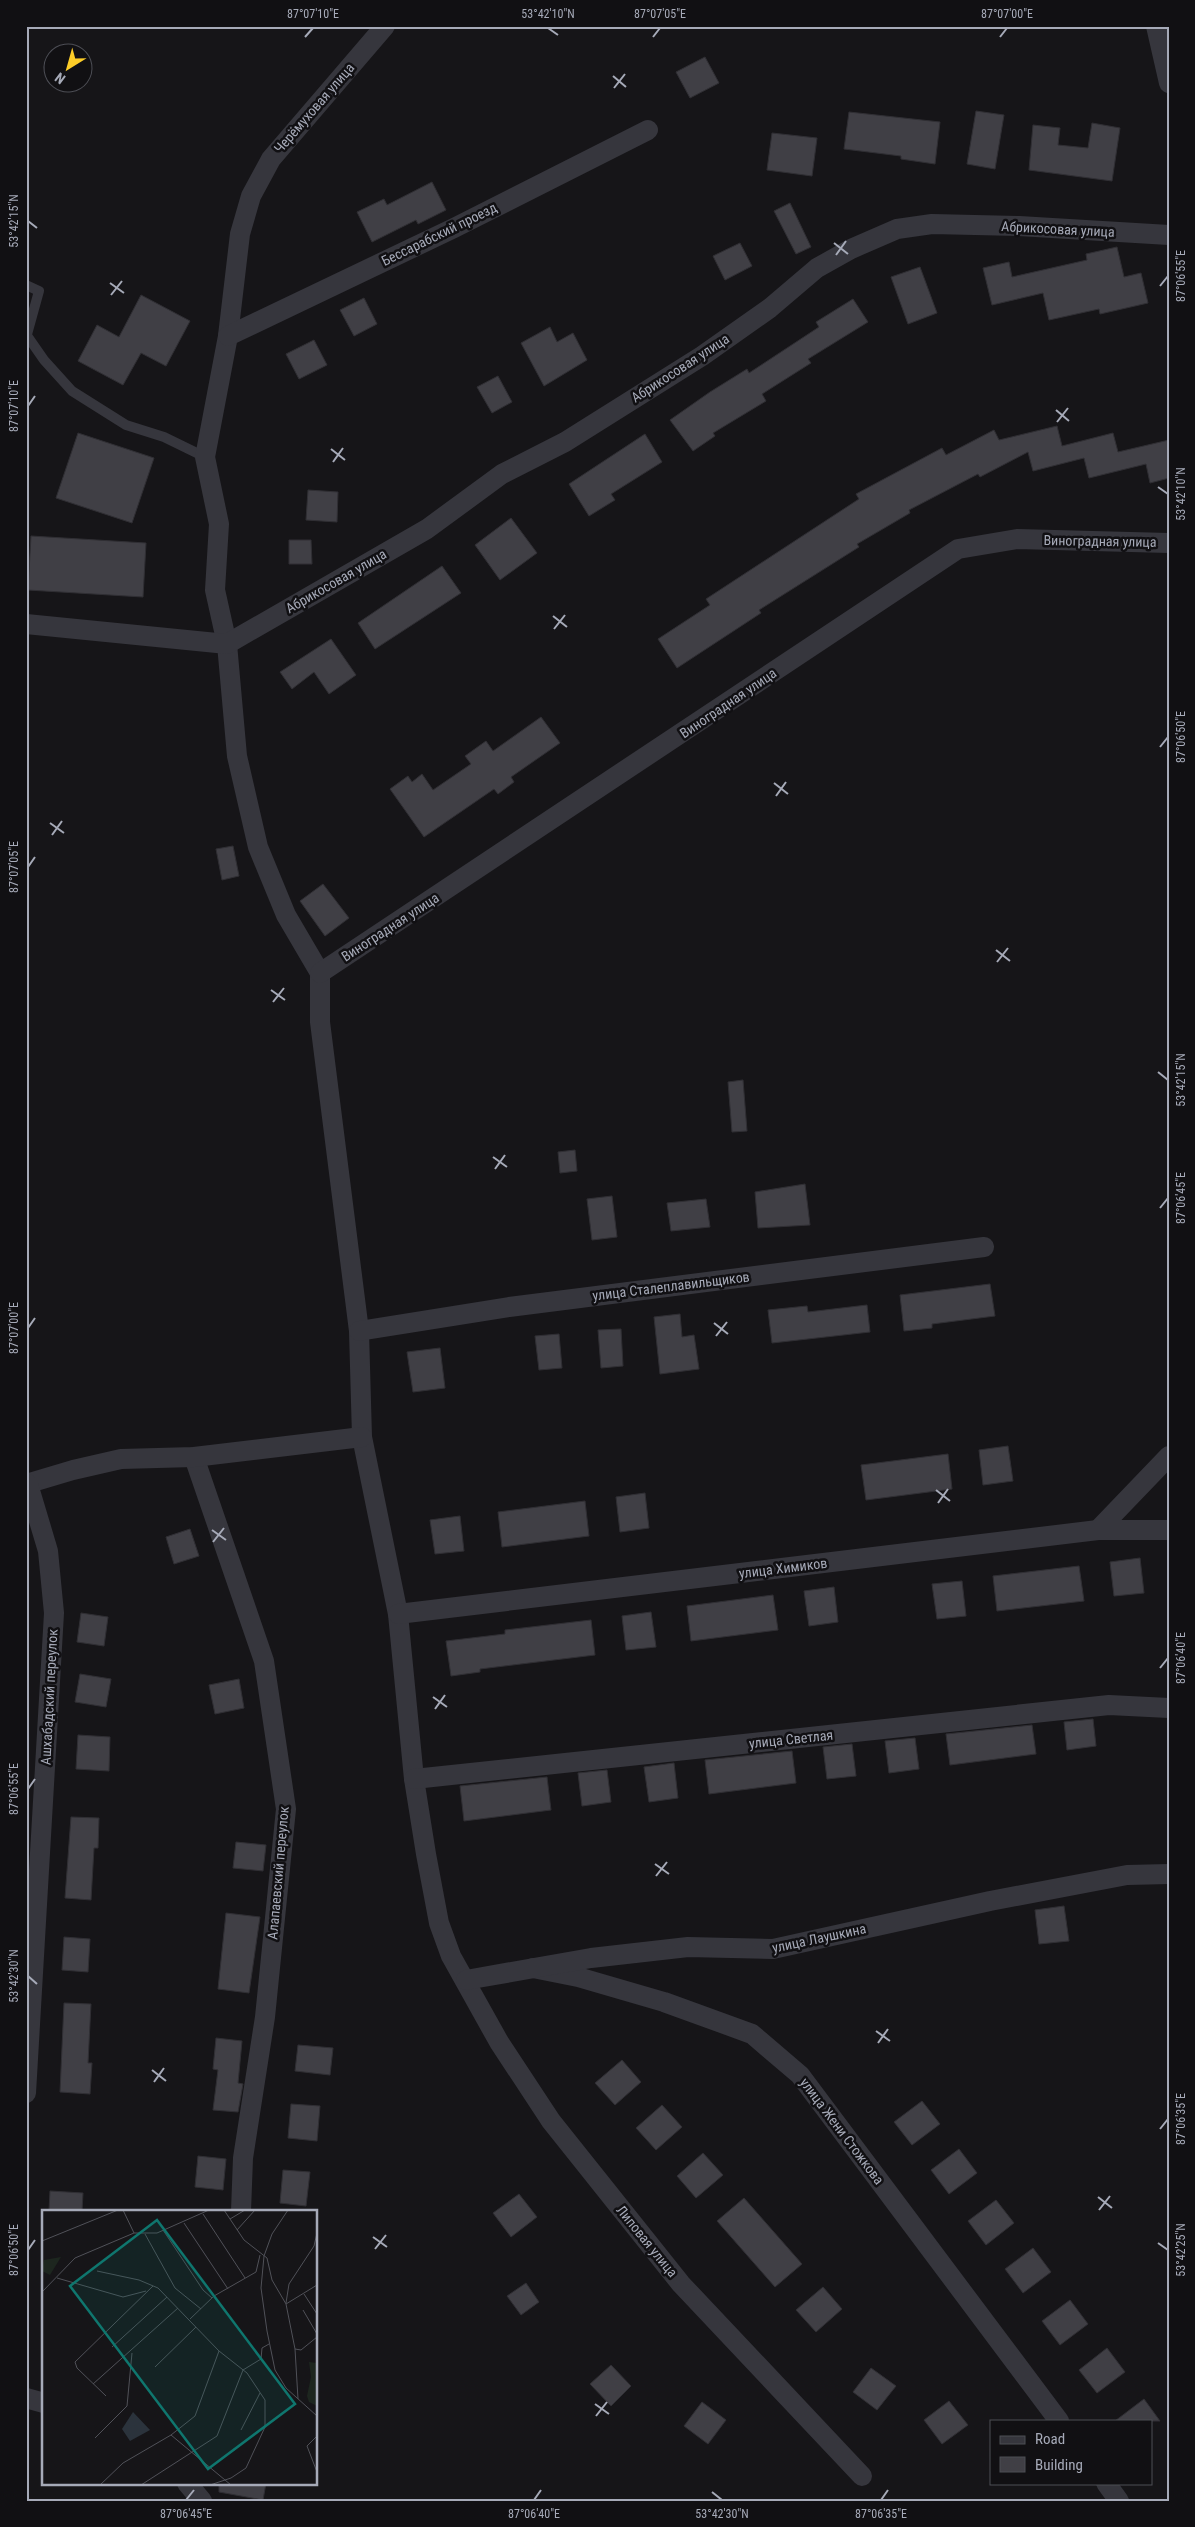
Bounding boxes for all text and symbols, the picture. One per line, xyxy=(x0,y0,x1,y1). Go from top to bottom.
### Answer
text: 87°07'10"E xyxy=(287,7,339,21)
text: 53°42'10"N xyxy=(521,7,575,21)
text: 87°07'05"E xyxy=(634,7,686,21)
text: 87°07'00"E xyxy=(981,7,1033,21)
north arrow xyxy=(42,42,92,92)
street label: Черёмуховая улица xyxy=(271,60,357,156)
text: N xyxy=(52,69,68,87)
text: 53°42'15"N xyxy=(7,194,21,248)
street label: Бессарабский проезд xyxy=(379,199,500,269)
street label: Абрикосовая улица xyxy=(1001,218,1115,240)
text: 87°06'55"E xyxy=(1174,250,1188,302)
street label: Абрикосовая улица xyxy=(628,330,732,406)
text: 87°07'10"E xyxy=(7,380,21,432)
text: 53°42'10"N xyxy=(1174,467,1188,521)
street label: Виноградная улица xyxy=(1043,532,1157,550)
street label: Абрикосовая улица xyxy=(283,546,389,616)
street label: Виноградная улица xyxy=(677,665,779,741)
text: 87°06'50"E xyxy=(1174,711,1188,763)
text: 87°07'05"E xyxy=(7,841,21,893)
street label: Виноградная улица xyxy=(338,890,442,964)
text: 53°42'15"N xyxy=(1174,1053,1188,1107)
text: 87°06'45"E xyxy=(1174,1172,1188,1224)
street label: улица Сталеплавильщиков xyxy=(592,1268,750,1304)
text: 87°07'00"E xyxy=(7,1302,21,1354)
street label: улица Химиков xyxy=(738,1555,828,1581)
street label: Ашхабадский переулок xyxy=(37,1628,61,1765)
text: 87°06'40"E xyxy=(1174,1632,1188,1684)
street label: улица Светлая xyxy=(748,1727,834,1751)
text: 87°06'55"E xyxy=(7,1763,21,1815)
street label: Алапаевский переулок xyxy=(264,1805,292,1940)
street label: улица Лаушкина xyxy=(771,1920,867,1956)
text: 53°42'30"N xyxy=(7,1949,21,2003)
street label: улица Жени Стожкова xyxy=(797,2075,887,2187)
text: 87°06'35"E xyxy=(1174,2093,1188,2145)
street label: Липовая улица xyxy=(613,2202,681,2280)
inset map xyxy=(42,2210,318,2484)
text: 53°42'25"N xyxy=(1174,2223,1188,2277)
text: 87°06'50"E xyxy=(7,2224,21,2276)
legend xyxy=(990,2420,1152,2484)
text: Road xyxy=(1035,2430,1065,2448)
text: Building xyxy=(1035,2456,1083,2474)
text: 87°06'45"E xyxy=(160,2507,212,2521)
text: 87°06'40"E xyxy=(508,2507,560,2521)
text: 53°42'30"N xyxy=(695,2507,749,2521)
text: 87°06'35"E xyxy=(855,2507,907,2521)

